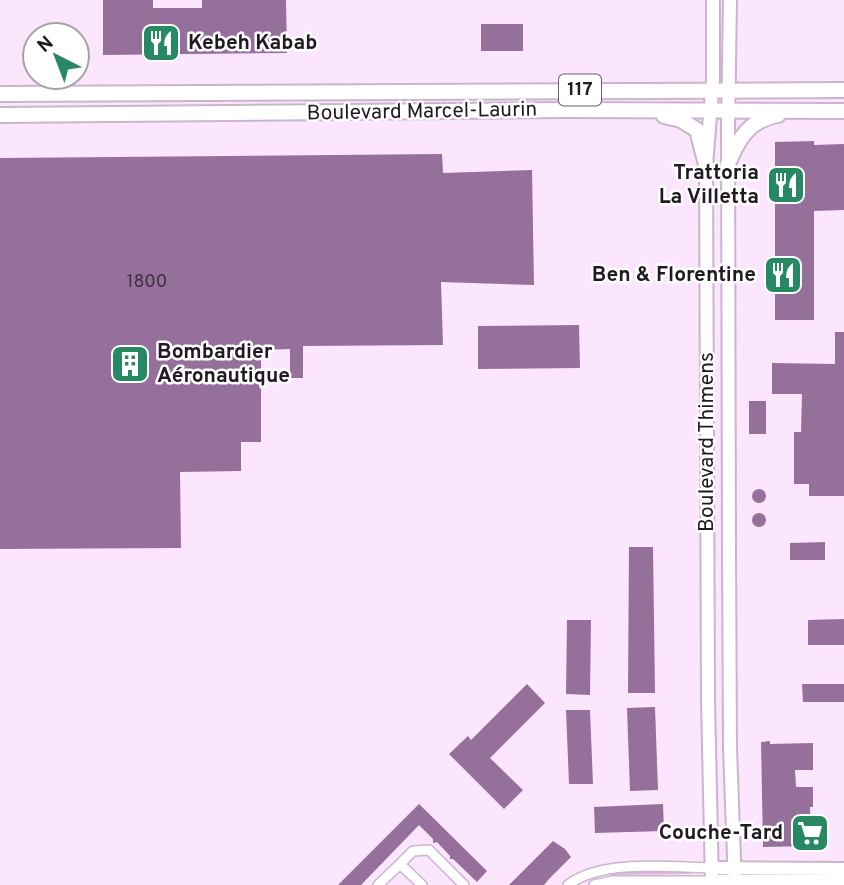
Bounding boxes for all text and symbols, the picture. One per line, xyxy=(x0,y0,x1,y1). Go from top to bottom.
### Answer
north arrow xyxy=(21,21,91,91)
restaurant icon: Kebeh Kabab xyxy=(140,22,182,64)
place label: Kebeh Kabab xyxy=(188,30,317,57)
text: N xyxy=(33,31,59,58)
road number: 117 xyxy=(559,74,601,106)
street label: Boulevard Marcel-Laurin xyxy=(306,96,538,128)
place label: Trattoria La Villetta xyxy=(659,160,759,211)
restaurant icon: Trattoria La Villetta xyxy=(765,164,807,206)
restaurant icon: Ben & Florentine xyxy=(762,254,804,296)
place label: Ben & Florentine xyxy=(592,262,756,289)
house number: 1800 xyxy=(127,271,167,294)
place label: Bombardier Aéronautique xyxy=(157,339,290,390)
building icon: Bombardier Aéronautique xyxy=(109,343,151,385)
street label: Boulevard Thimens xyxy=(694,352,721,532)
supermarket icon: Couche-Tard xyxy=(789,812,831,854)
place label: Couche-Tard xyxy=(659,820,783,847)

